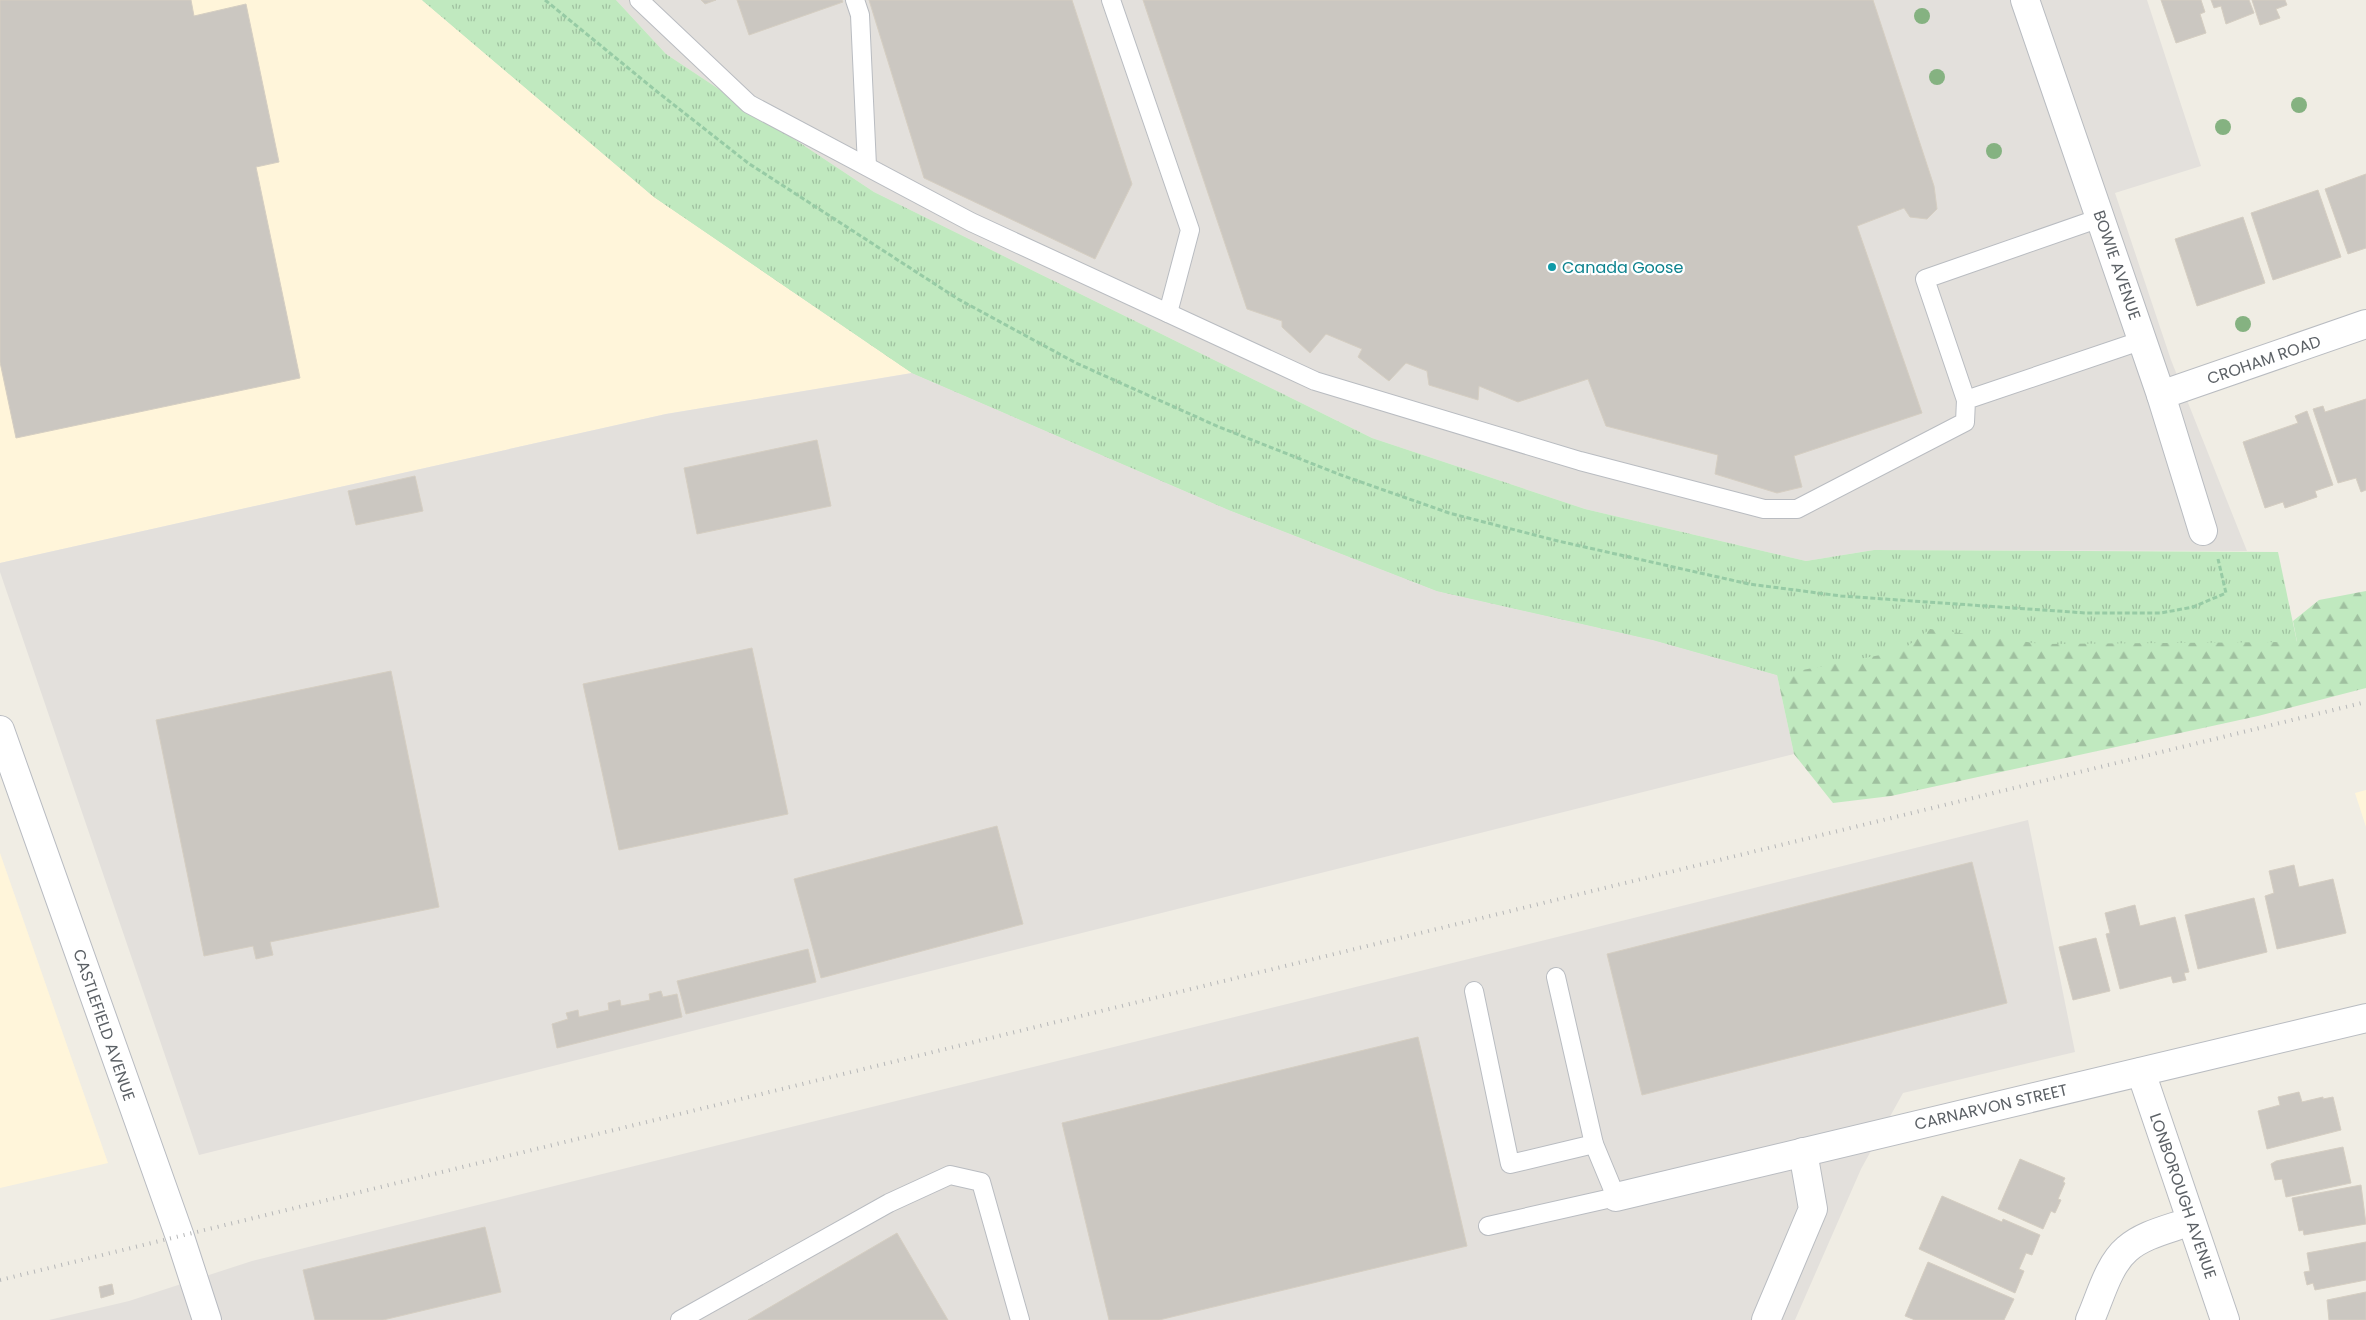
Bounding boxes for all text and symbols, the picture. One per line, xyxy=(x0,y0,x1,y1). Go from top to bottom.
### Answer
street label: BOWIE AVENUE xyxy=(2087,207,2147,323)
place label: Canada Goose xyxy=(1562,256,1683,279)
marker: Canada Goose xyxy=(1546,261,1558,273)
street label: CROHAM ROAD xyxy=(2204,330,2324,390)
street label: CASTLEFIELD AVENUE xyxy=(67,946,141,1104)
street label: CARNARVON STREET xyxy=(1912,1078,2070,1136)
street label: LONBOROUGH AVENUE xyxy=(2144,1110,2222,1282)

